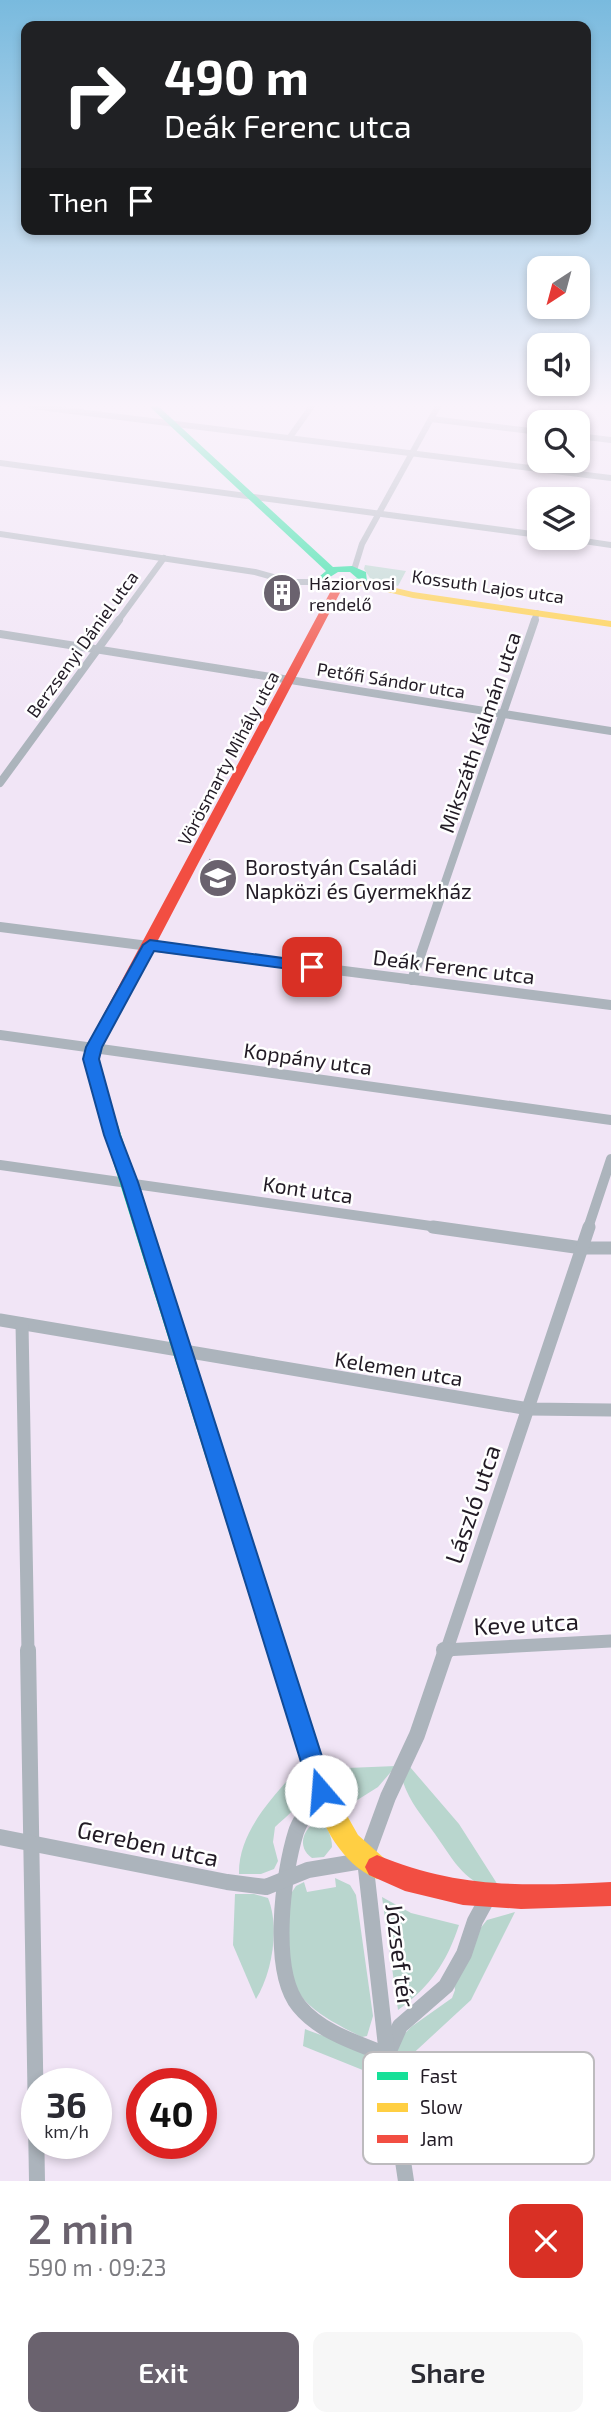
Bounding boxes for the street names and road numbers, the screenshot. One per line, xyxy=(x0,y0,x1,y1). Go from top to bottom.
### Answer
street label: Kossuth Lajos utca xyxy=(411,564,565,608)
street label: Berzsenyi Dániel utca xyxy=(21,566,143,722)
street label: Mikszáth Kálmán utca xyxy=(433,628,525,836)
street label: Petőfi Sándor utca xyxy=(315,657,467,703)
street label: Vörösmarty Mihály utca xyxy=(173,667,283,849)
street label: Deák Ferenc utca xyxy=(372,944,536,988)
street label: Koppány utca xyxy=(242,1037,374,1079)
street label: Kont utca xyxy=(261,1170,355,1208)
street label: Kelemen utca xyxy=(333,1346,465,1390)
street label: László utca xyxy=(438,1441,506,1567)
street label: Keve utca xyxy=(473,1606,579,1640)
street label: Gereben utca xyxy=(75,1814,221,1872)
street label: József tér xyxy=(380,1901,422,2009)

